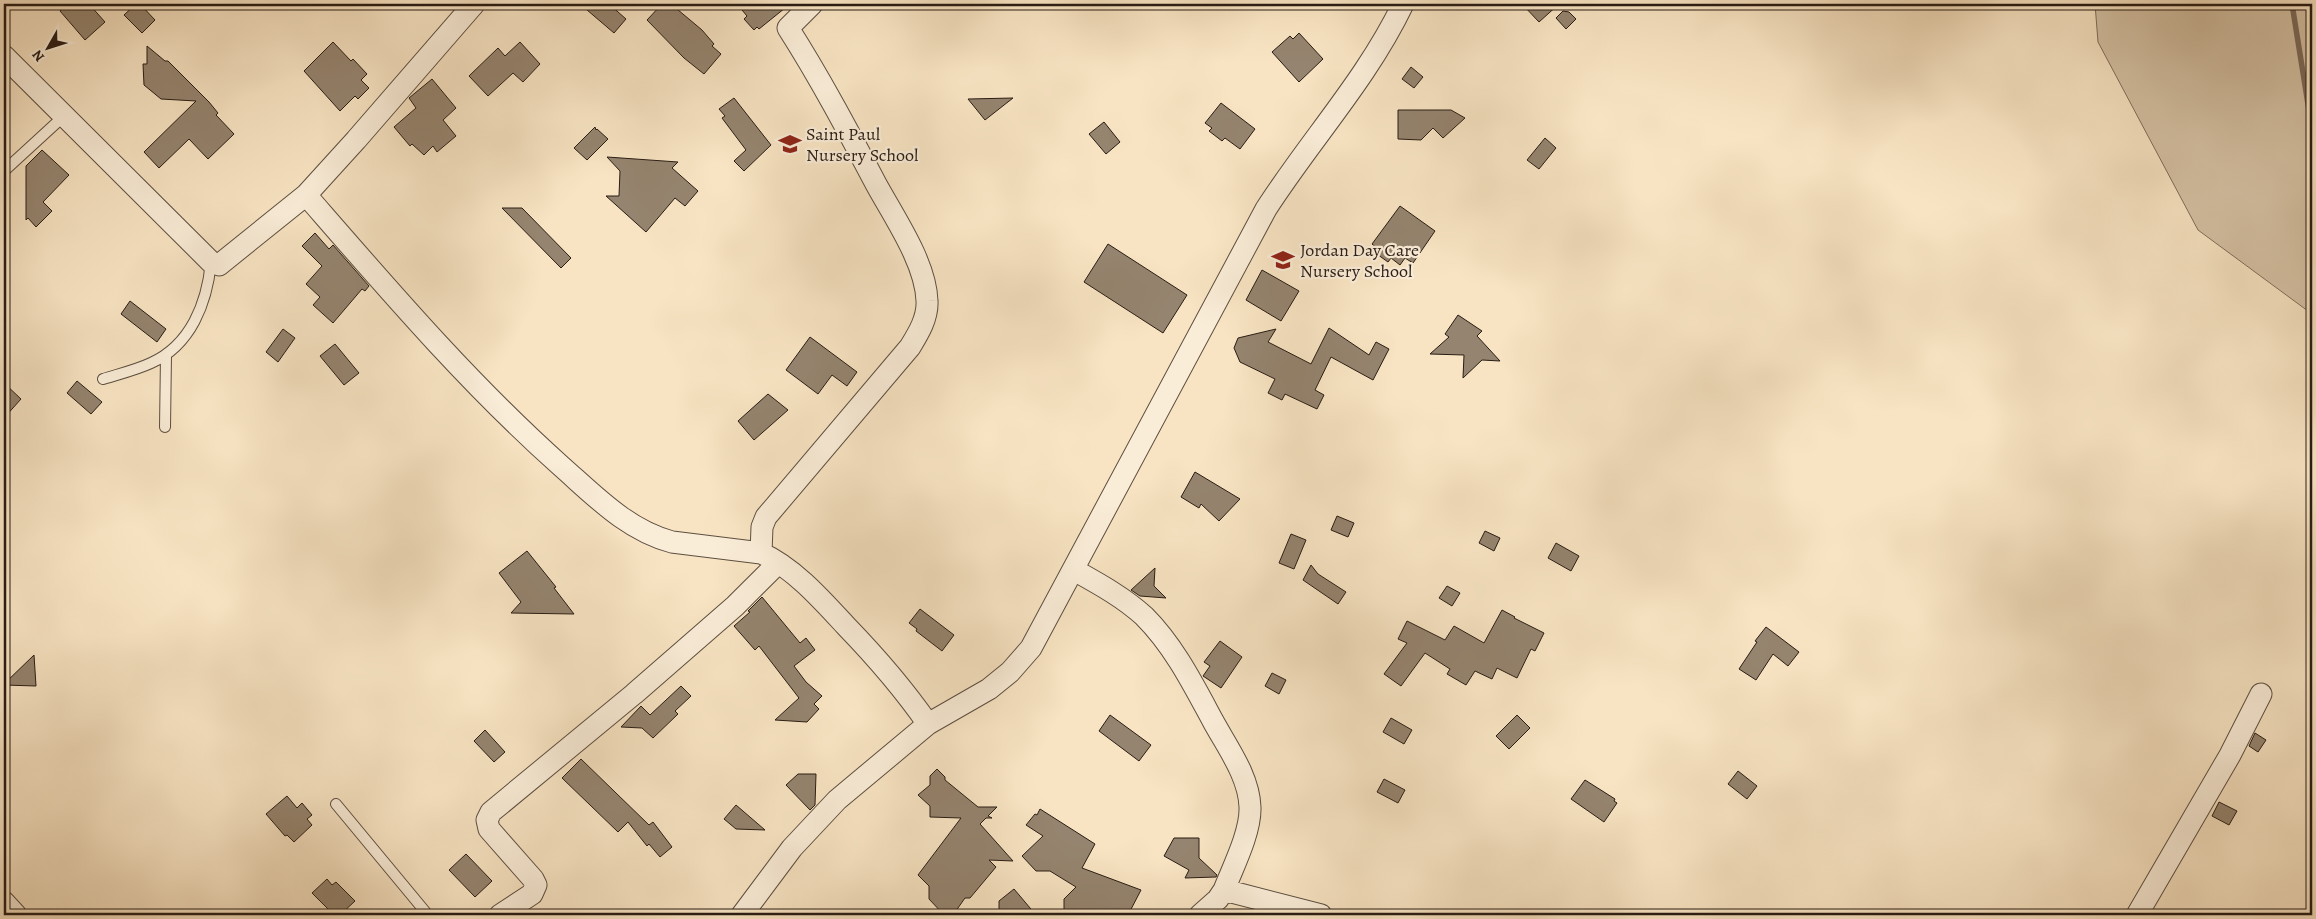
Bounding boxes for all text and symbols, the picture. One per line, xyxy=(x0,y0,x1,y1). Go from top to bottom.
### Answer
north arrow xyxy=(22,22,72,72)
text: N xyxy=(28,46,49,66)
place label: Saint Paul Nursery School xyxy=(806,122,919,167)
school or university icon: Saint Paul Nursery School xyxy=(777,131,803,157)
place label: Jordan Day Care Nursery School xyxy=(1300,238,1419,283)
school or university icon: Jordan Day Care Nursery School xyxy=(1270,247,1296,273)

